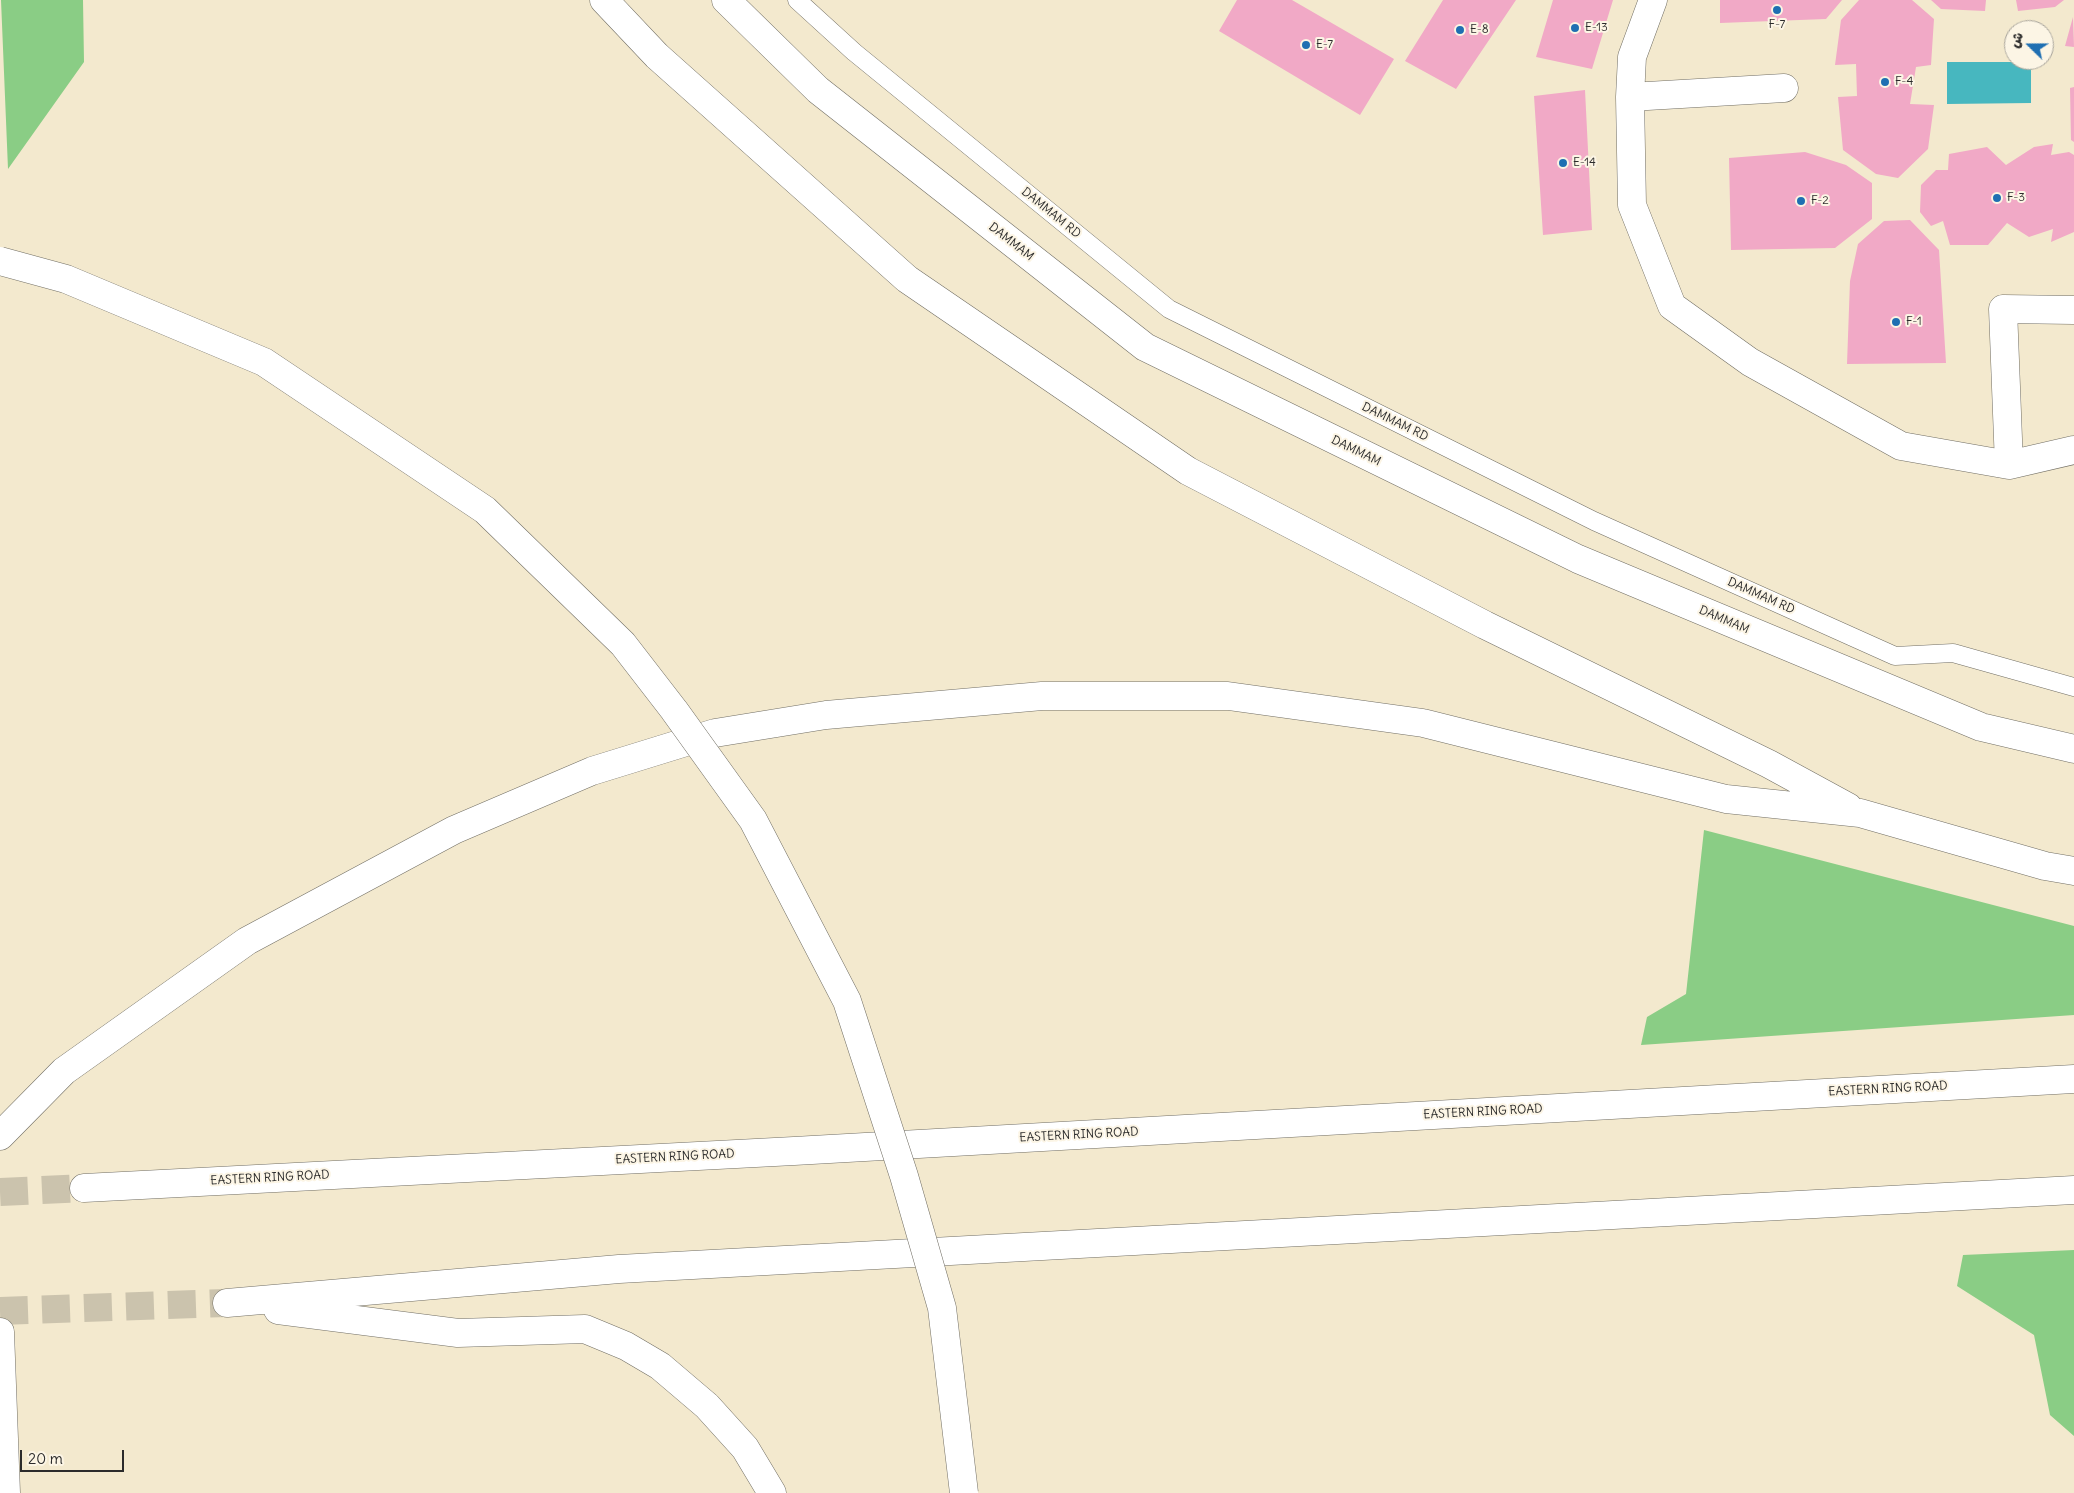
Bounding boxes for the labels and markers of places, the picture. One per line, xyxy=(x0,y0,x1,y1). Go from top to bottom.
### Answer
marker: F-7 xyxy=(1771,4,1783,16)
place label: F-7 xyxy=(1769,18,1785,32)
place label: E-13 xyxy=(1585,21,1608,35)
marker: E-13 xyxy=(1569,22,1581,34)
place label: E-8 xyxy=(1470,23,1489,37)
marker: E-8 xyxy=(1454,24,1466,36)
place label: E-7 xyxy=(1316,38,1333,52)
marker: E-7 xyxy=(1300,39,1312,51)
place label: F-4 xyxy=(1895,75,1913,89)
marker: F-4 xyxy=(1879,76,1891,88)
place label: E-14 xyxy=(1573,156,1596,170)
marker: E-14 xyxy=(1557,157,1569,169)
place label: F-3 xyxy=(2007,191,2025,205)
marker: F-3 xyxy=(1991,192,2003,204)
place label: F-2 xyxy=(1811,194,1829,208)
marker: F-2 xyxy=(1795,195,1807,207)
place label: F-1 xyxy=(1906,315,1922,329)
marker: F-1 xyxy=(1890,316,1902,328)

